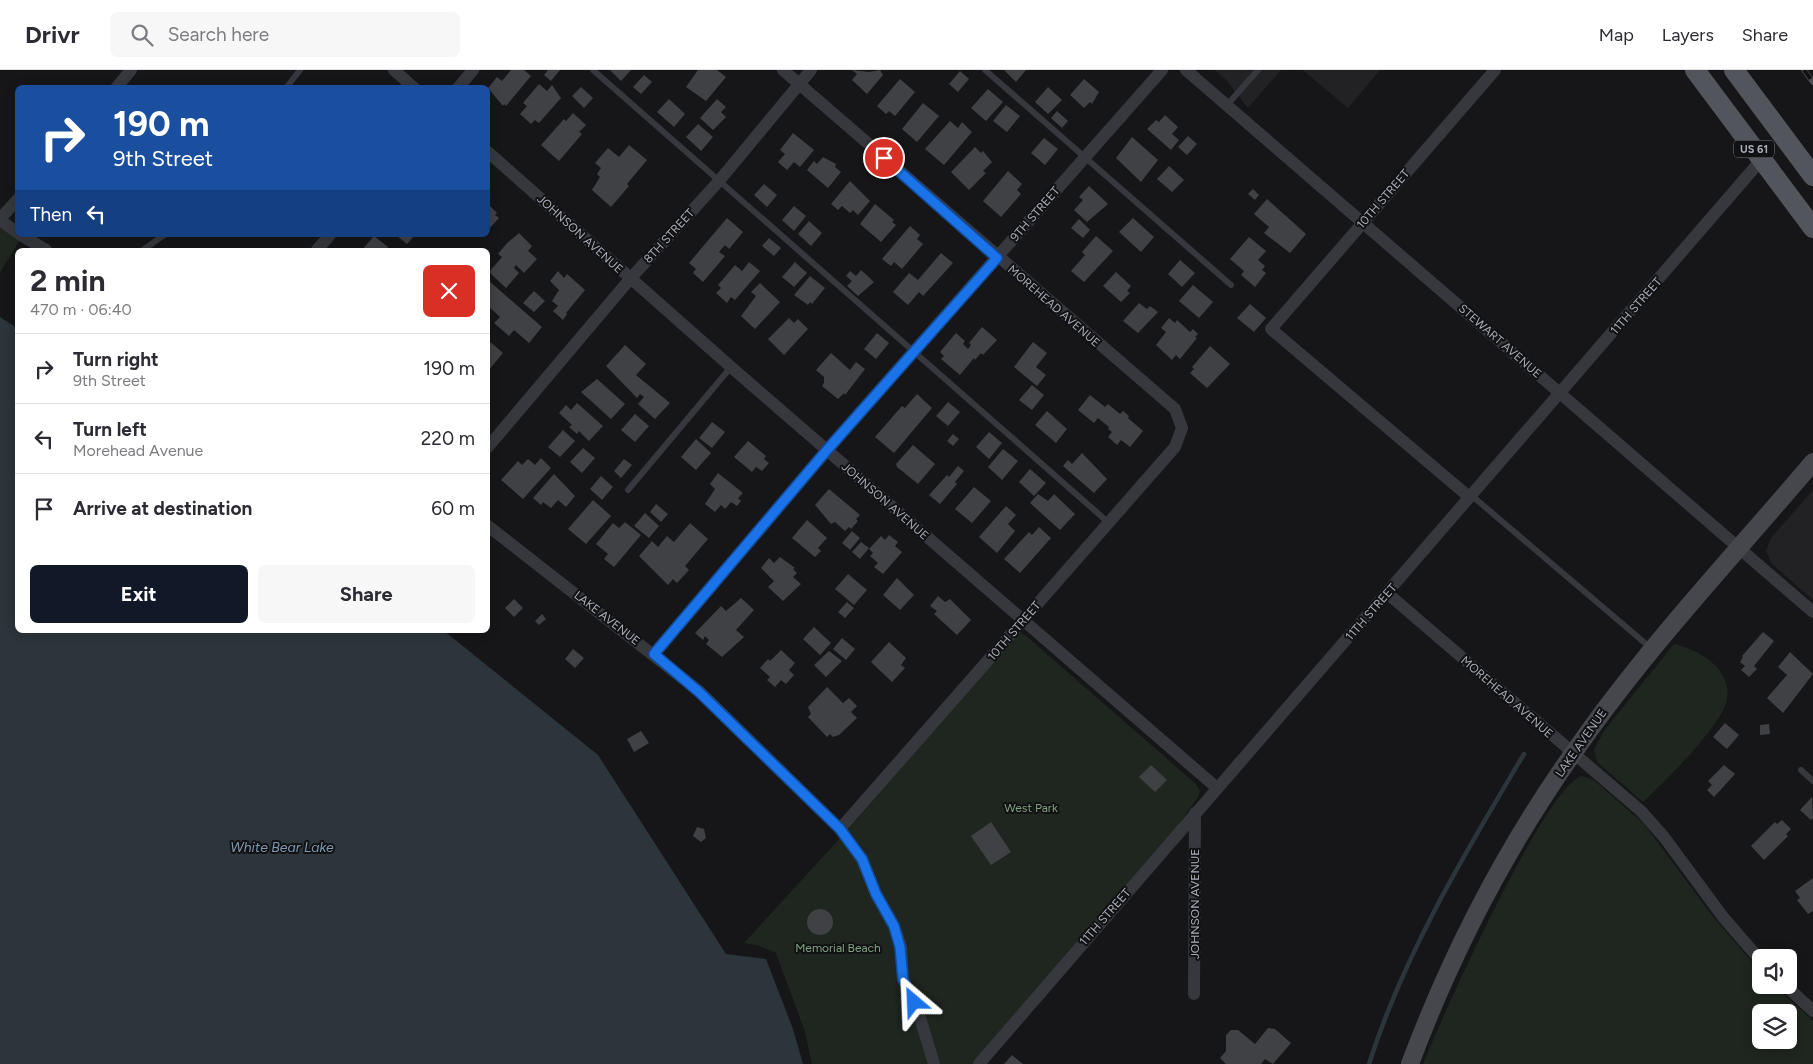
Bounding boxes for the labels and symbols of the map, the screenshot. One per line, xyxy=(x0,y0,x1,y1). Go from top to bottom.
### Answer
pin xyxy=(863,137,905,179)
road number: US 61 xyxy=(1734,140,1774,158)
street label: 10TH STREET xyxy=(1354,166,1413,231)
street label: 9TH STREET xyxy=(1007,184,1063,244)
street label: JOHNSON AVENUE xyxy=(534,192,626,276)
street label: 8TH STREET xyxy=(641,206,697,266)
street label: MOREHEAD AVENUE xyxy=(1005,262,1103,350)
street label: 11TH STREET xyxy=(1607,274,1665,337)
street label: STEWART AVENUE xyxy=(1456,301,1544,381)
street label: JOHNSON AVENUE xyxy=(839,459,931,543)
street label: 11TH STREET xyxy=(1342,580,1400,643)
street label: LAKE AVENUE xyxy=(571,588,643,648)
street label: 10TH STREET xyxy=(985,598,1044,663)
street label: MOREHEAD AVENUE xyxy=(1458,653,1556,741)
street label: LAKE AVENUE xyxy=(1552,706,1610,780)
park label: West Park xyxy=(1004,801,1058,815)
water label: White Bear Lake xyxy=(230,839,334,856)
street label: JOHNSON AVENUE xyxy=(1188,849,1202,959)
street label: 11TH STREET xyxy=(1076,885,1134,948)
park label: Memorial Beach xyxy=(795,941,881,955)
position arrow xyxy=(887,975,939,1027)

